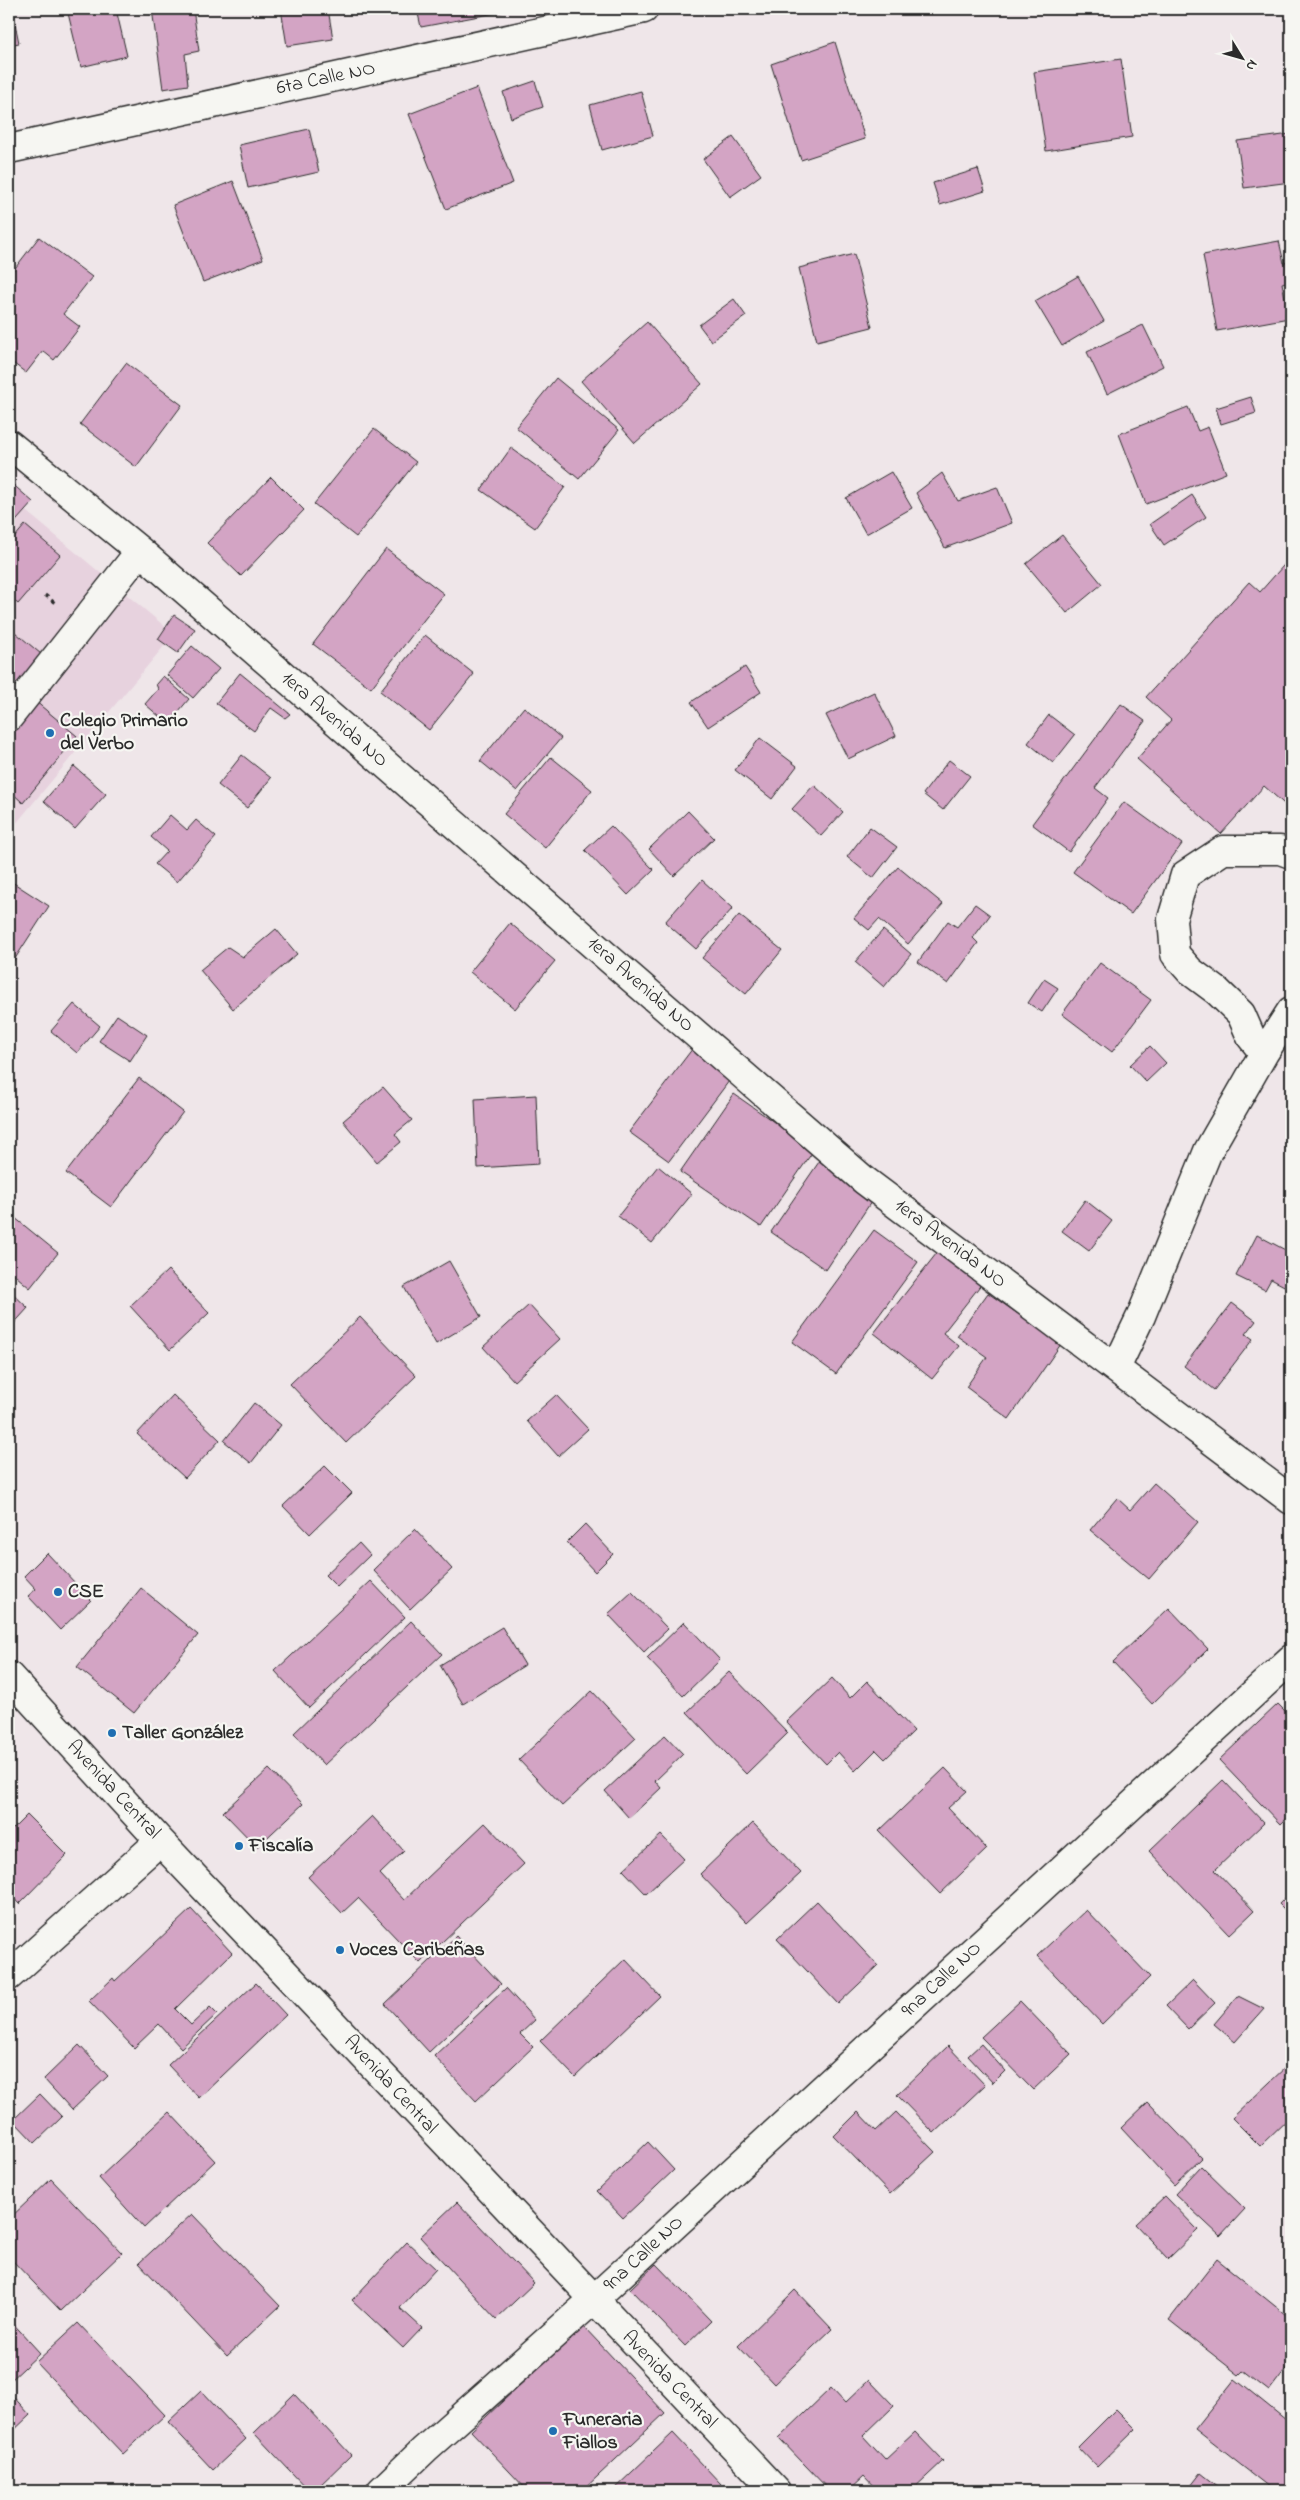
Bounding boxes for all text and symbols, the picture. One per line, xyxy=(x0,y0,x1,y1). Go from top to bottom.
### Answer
north arrow xyxy=(1218,32,1268,82)
street label: 6ta Calle NO xyxy=(274,54,378,104)
text: N xyxy=(1240,55,1262,75)
street label: 1era Avenida NO xyxy=(274,665,394,775)
place label: Colegio Primario del Verbo xyxy=(60,707,188,759)
marker: Colegio Primario del Verbo xyxy=(44,727,56,739)
street label: 1era Avenida NO xyxy=(580,930,700,1040)
street label: 1era Avenida NO xyxy=(888,1192,1012,1296)
place label: CSE xyxy=(68,1578,104,1607)
marker: CSE xyxy=(52,1586,64,1598)
place label: Taller González xyxy=(122,1719,244,1748)
marker: Taller González xyxy=(106,1727,118,1739)
street label: Avenida Central xyxy=(59,1734,167,1846)
place label: Fiscalía xyxy=(248,1832,313,1861)
marker: Fiscalía xyxy=(233,1840,245,1852)
street label: 9na Calle NO xyxy=(895,1935,989,2025)
place label: Voces Caribeñas xyxy=(349,1936,485,1965)
marker: Voces Caribeñas xyxy=(334,1944,346,1956)
street label: Avenida Central xyxy=(336,2029,444,2141)
street label: 9na Calle NO xyxy=(597,2209,691,2299)
street label: Avenida Central xyxy=(614,2324,724,2436)
place label: Funeraria Fiallos xyxy=(562,2406,643,2458)
marker: Funeraria Fiallos xyxy=(547,2425,559,2437)

